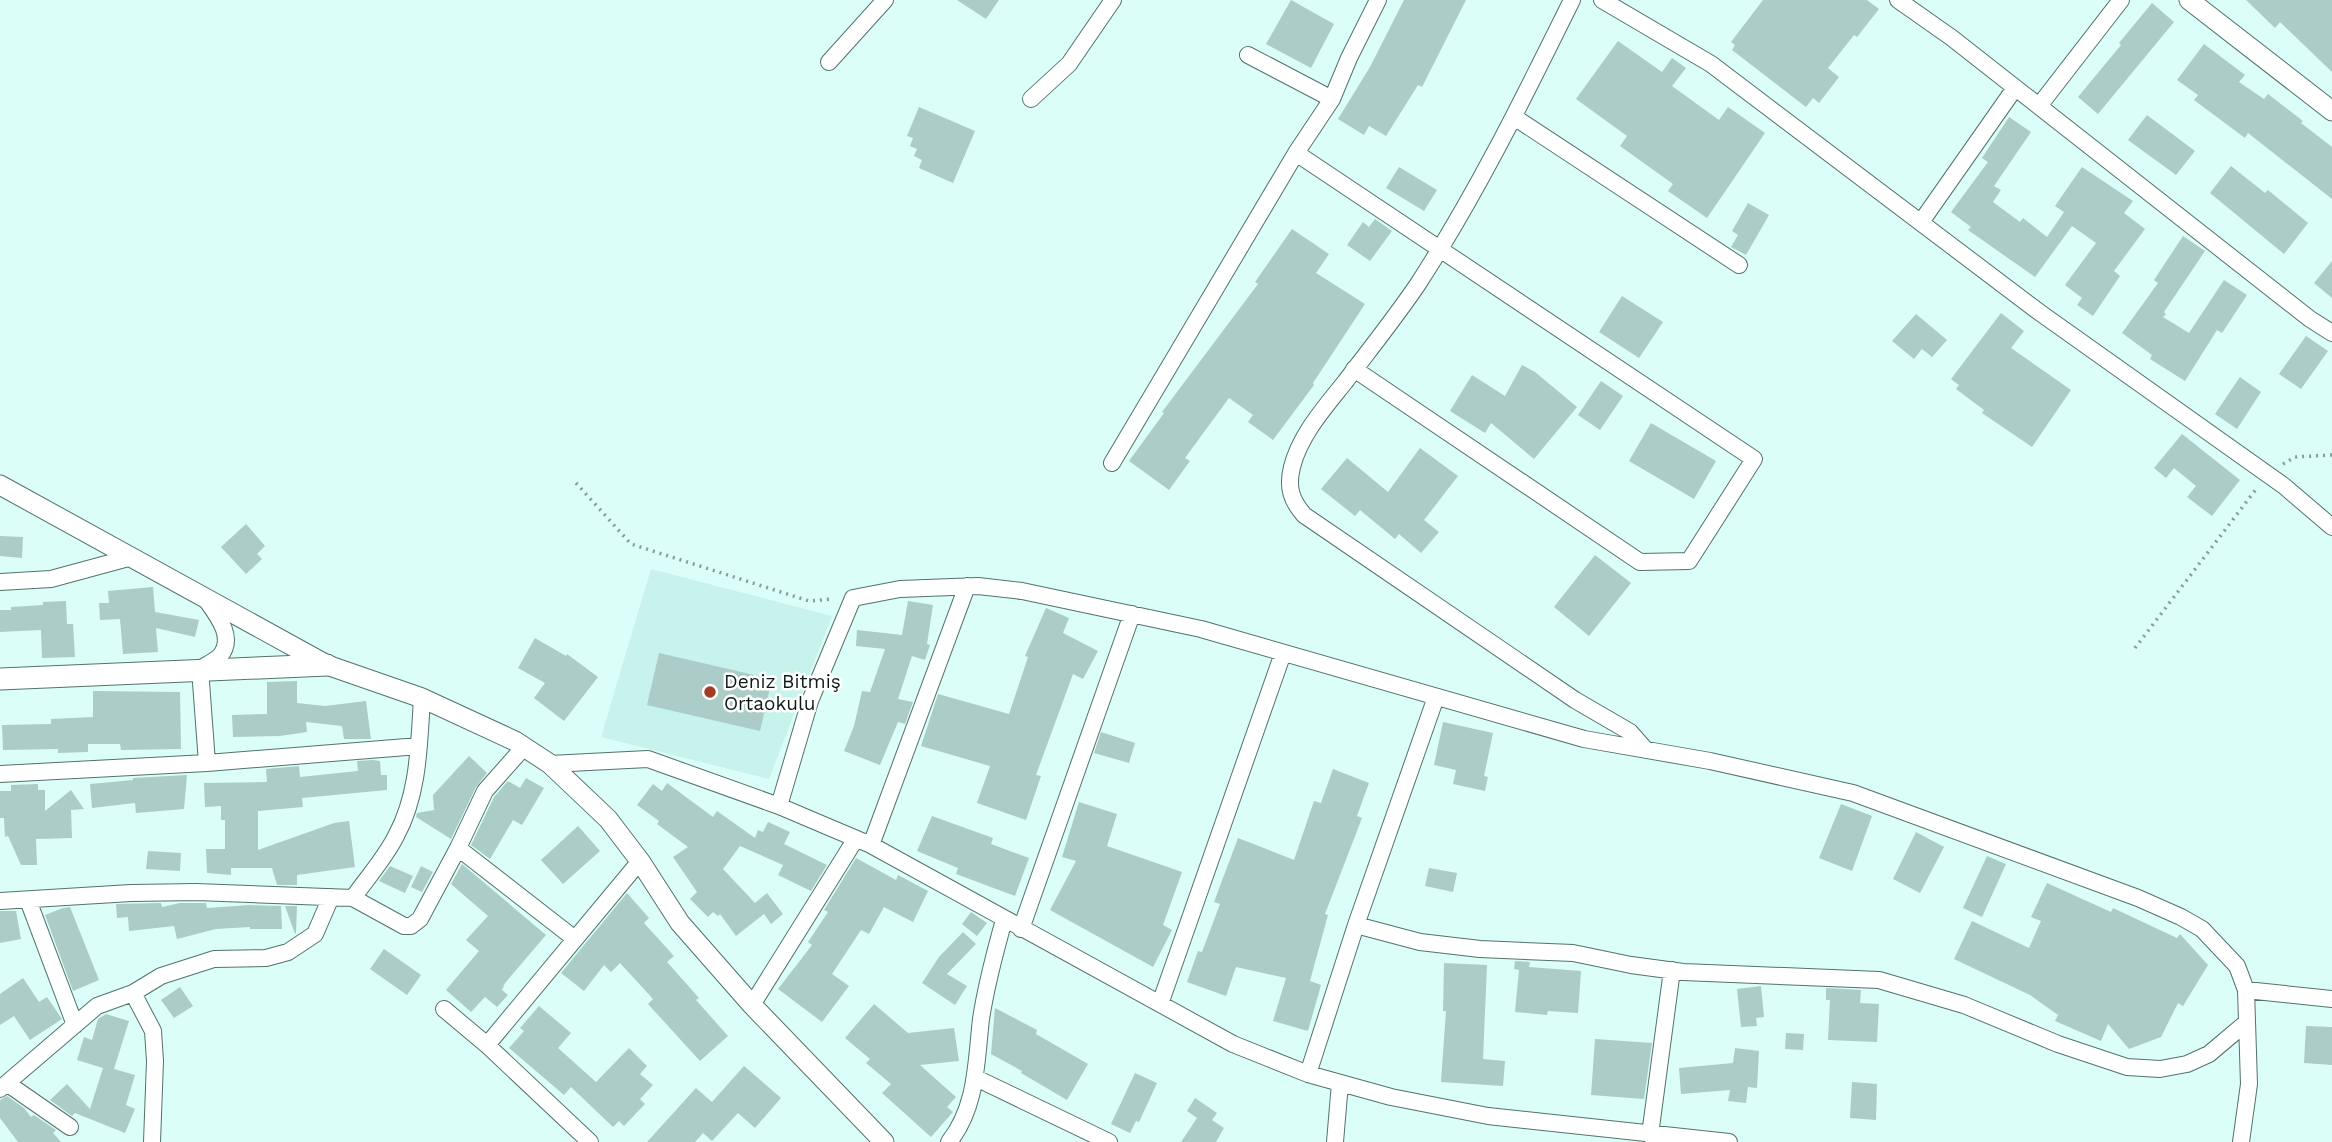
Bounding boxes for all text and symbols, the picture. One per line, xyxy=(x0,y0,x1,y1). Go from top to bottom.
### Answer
place label: Deniz Bitmiş Ortaokulu xyxy=(724,670,841,715)
marker: Deniz Bitmiş Ortaokulu xyxy=(702,684,718,700)

